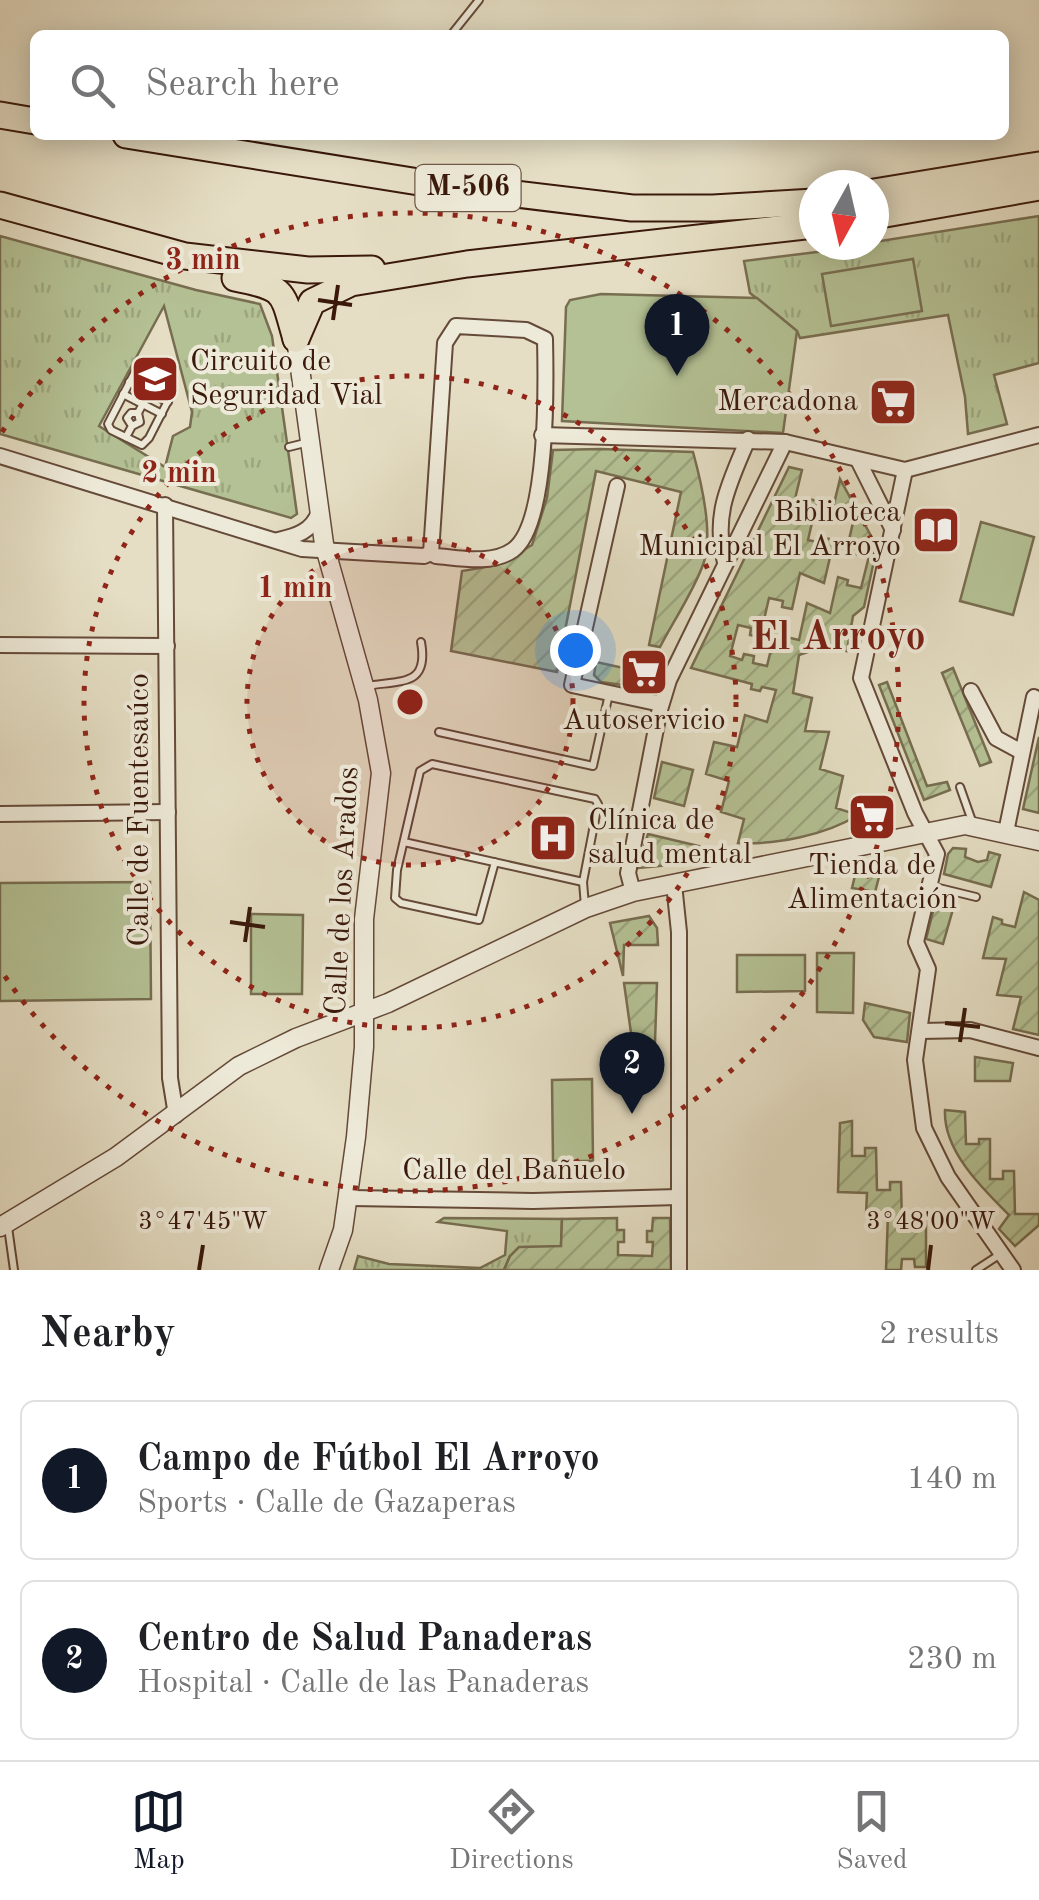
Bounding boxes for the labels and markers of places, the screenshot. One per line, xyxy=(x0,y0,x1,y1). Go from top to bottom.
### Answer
pin: 1 xyxy=(644,294,710,376)
place label: Circuito de Seguridad Vial xyxy=(190,347,382,411)
school or university icon: Circuito de Seguridad Vial xyxy=(129,353,181,405)
supermarket icon: Mercadona xyxy=(867,376,919,428)
place label: Mercadona xyxy=(717,387,858,417)
place label: Biblioteca Municipal El Arroyo xyxy=(639,498,901,562)
library icon: Biblioteca Municipal El Arroyo xyxy=(910,504,962,556)
supermarket icon: Autoservicio xyxy=(618,646,670,698)
centre of rings xyxy=(392,684,428,720)
place label: Autoservicio xyxy=(562,706,726,736)
supermarket icon: Tienda de Alimentación xyxy=(846,791,898,843)
place label: Clínica de salud mental xyxy=(588,806,751,870)
hospital icon: Clínica de salud mental xyxy=(527,812,579,864)
place label: Tienda de Alimentación xyxy=(787,851,957,915)
pin: 2 xyxy=(600,1032,664,1114)

